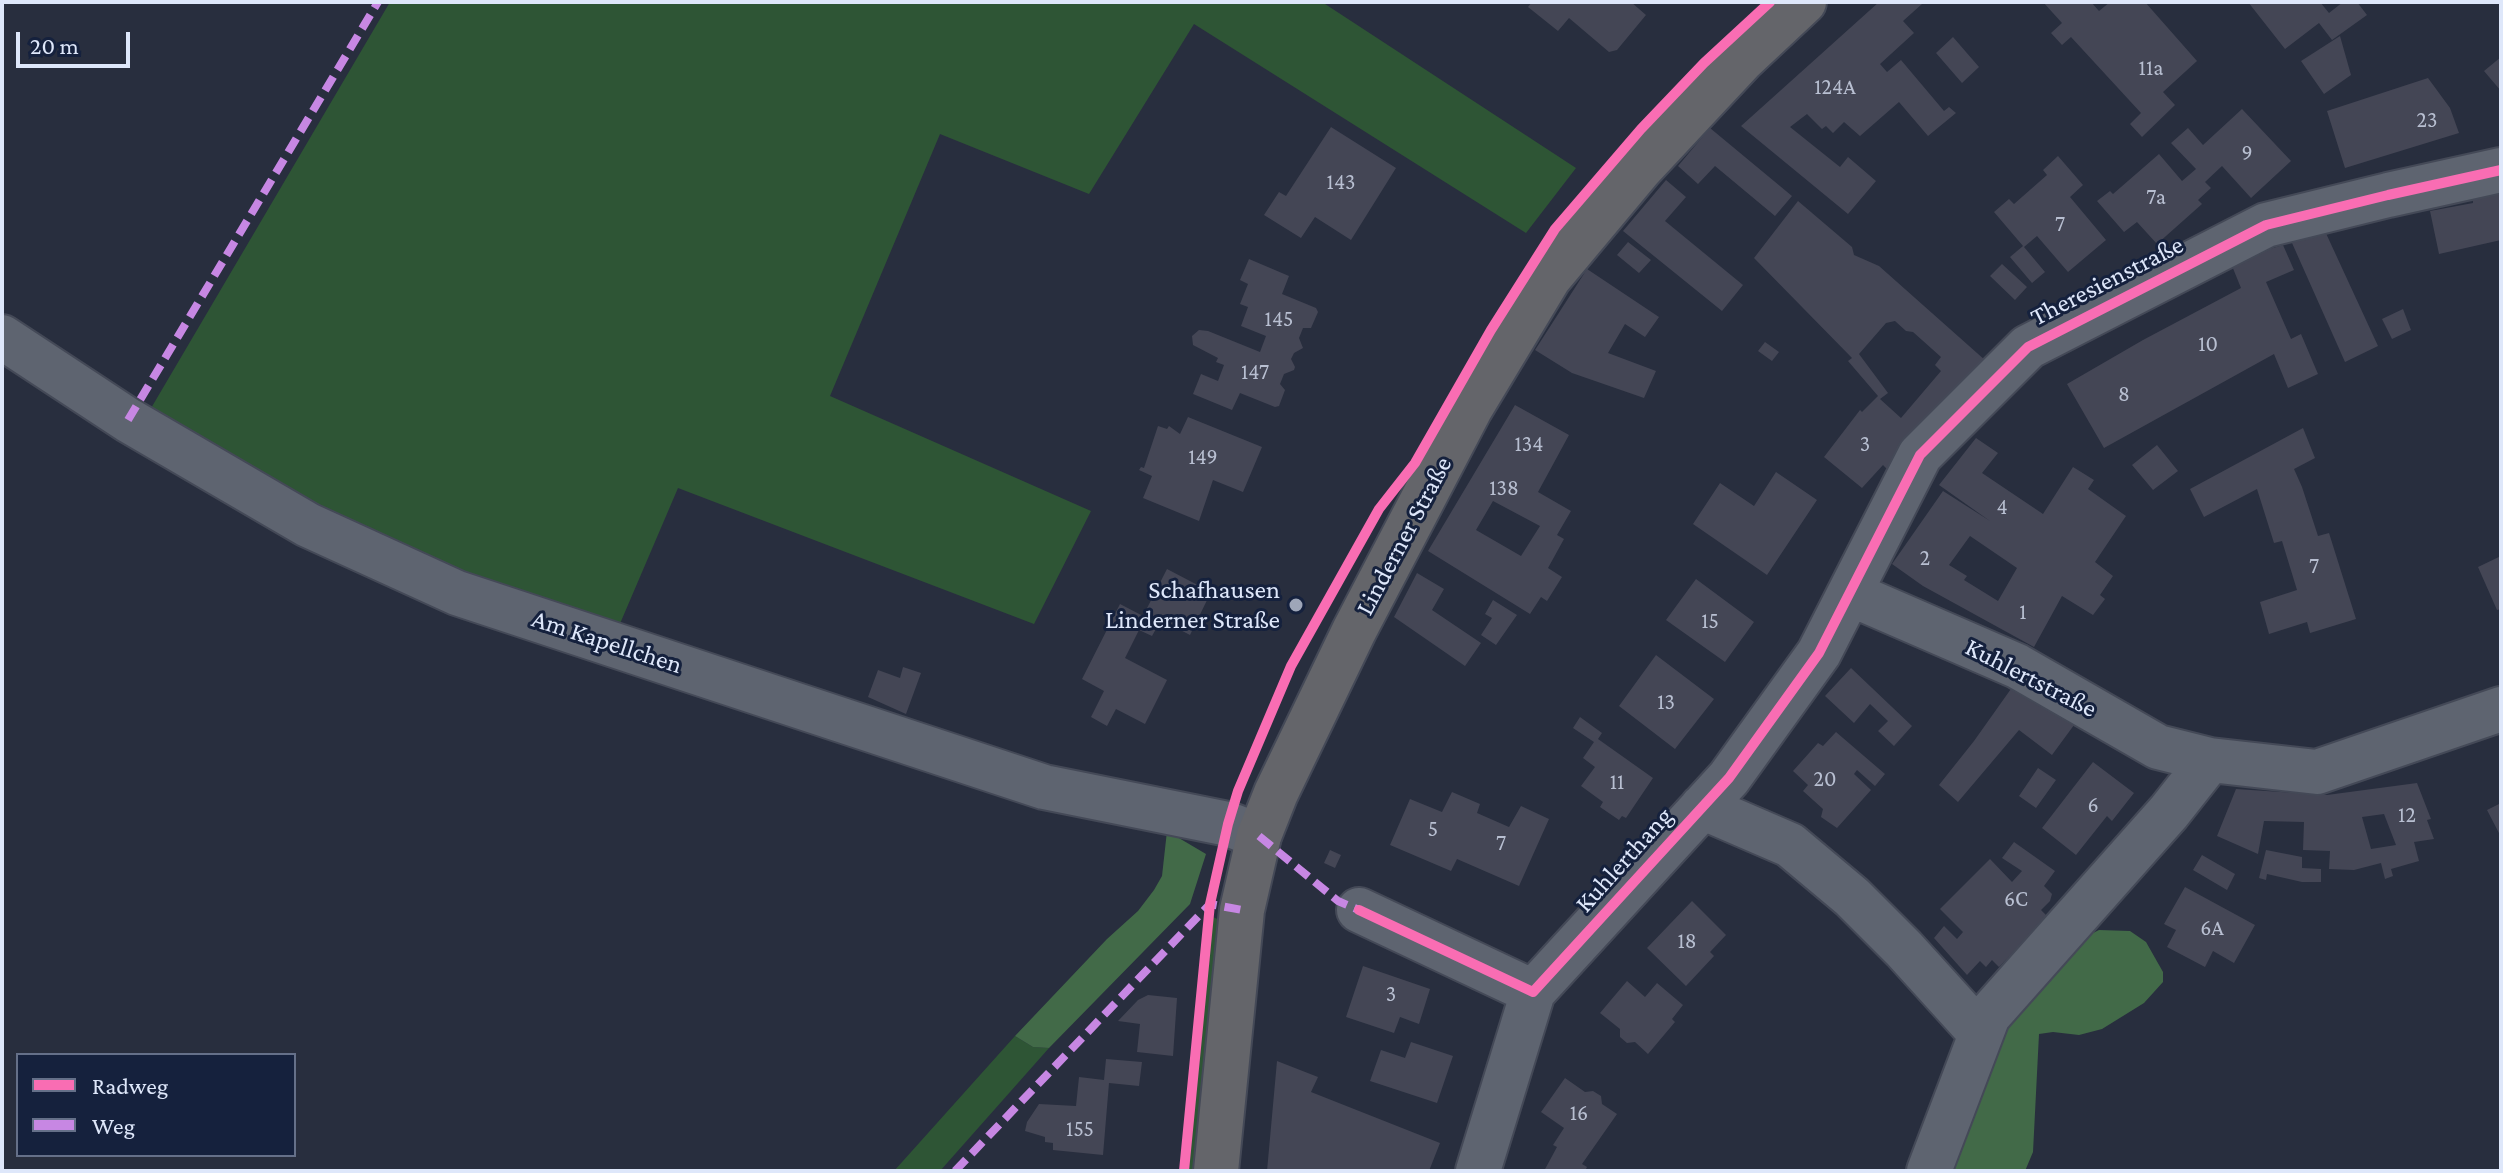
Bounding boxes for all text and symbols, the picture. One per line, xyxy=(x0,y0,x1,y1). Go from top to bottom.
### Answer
scale bar xyxy=(20,16,134,66)
text: 20 m xyxy=(30,32,79,59)
house number: 11a xyxy=(2139,55,2163,81)
house number: 124A xyxy=(1814,74,1856,100)
house number: 23 xyxy=(2417,107,2437,133)
house number: 9 xyxy=(2241,140,2253,166)
house number: 143 xyxy=(1327,169,1355,195)
house number: 7a xyxy=(2146,184,2166,210)
house number: 7 xyxy=(2055,211,2065,237)
street label: Theresienstraße xyxy=(2025,229,2189,333)
house number: 145 xyxy=(1265,306,1293,332)
house number: 10 xyxy=(2198,331,2218,357)
house number: 147 xyxy=(1241,359,1269,385)
house number: 8 xyxy=(2118,381,2130,407)
house number: 134 xyxy=(1515,431,1543,457)
house number: 3 xyxy=(1860,431,1870,457)
house number: 149 xyxy=(1188,444,1218,470)
street label: Linderner Straße xyxy=(1349,451,1459,621)
house number: 138 xyxy=(1489,475,1519,501)
house number: 4 xyxy=(1996,494,2008,520)
house number: 2 xyxy=(1920,545,1930,571)
house number: 7 xyxy=(2309,553,2319,579)
place label: Schafhausen Linderner Straße xyxy=(1105,574,1280,636)
marker: Schafhausen Linderner Straße xyxy=(1287,596,1305,614)
house number: 1 xyxy=(2019,599,2027,625)
street label: Am Kapellchen xyxy=(528,603,686,681)
house number: 15 xyxy=(1701,608,1719,634)
street label: Kuhlertstraße xyxy=(1960,632,2102,724)
house number: 13 xyxy=(1657,689,1675,715)
house number: 20 xyxy=(1814,766,1836,792)
house number: 11 xyxy=(1610,769,1624,795)
house number: 6 xyxy=(2087,792,2099,818)
street label: Kuhlerthang xyxy=(1569,801,1679,919)
house number: 12 xyxy=(2398,802,2416,828)
house number: 5 xyxy=(1428,816,1438,842)
house number: 7 xyxy=(1496,830,1506,856)
house number: 6C xyxy=(2004,886,2028,912)
house number: 6A xyxy=(2200,915,2224,941)
house number: 18 xyxy=(1677,928,1697,954)
house number: 3 xyxy=(1386,981,1396,1007)
legend xyxy=(16,1053,296,1157)
text: Radweg xyxy=(92,1072,168,1099)
house number: 16 xyxy=(1570,1100,1588,1126)
text: Weg xyxy=(92,1112,135,1139)
house number: 155 xyxy=(1066,1116,1094,1142)

